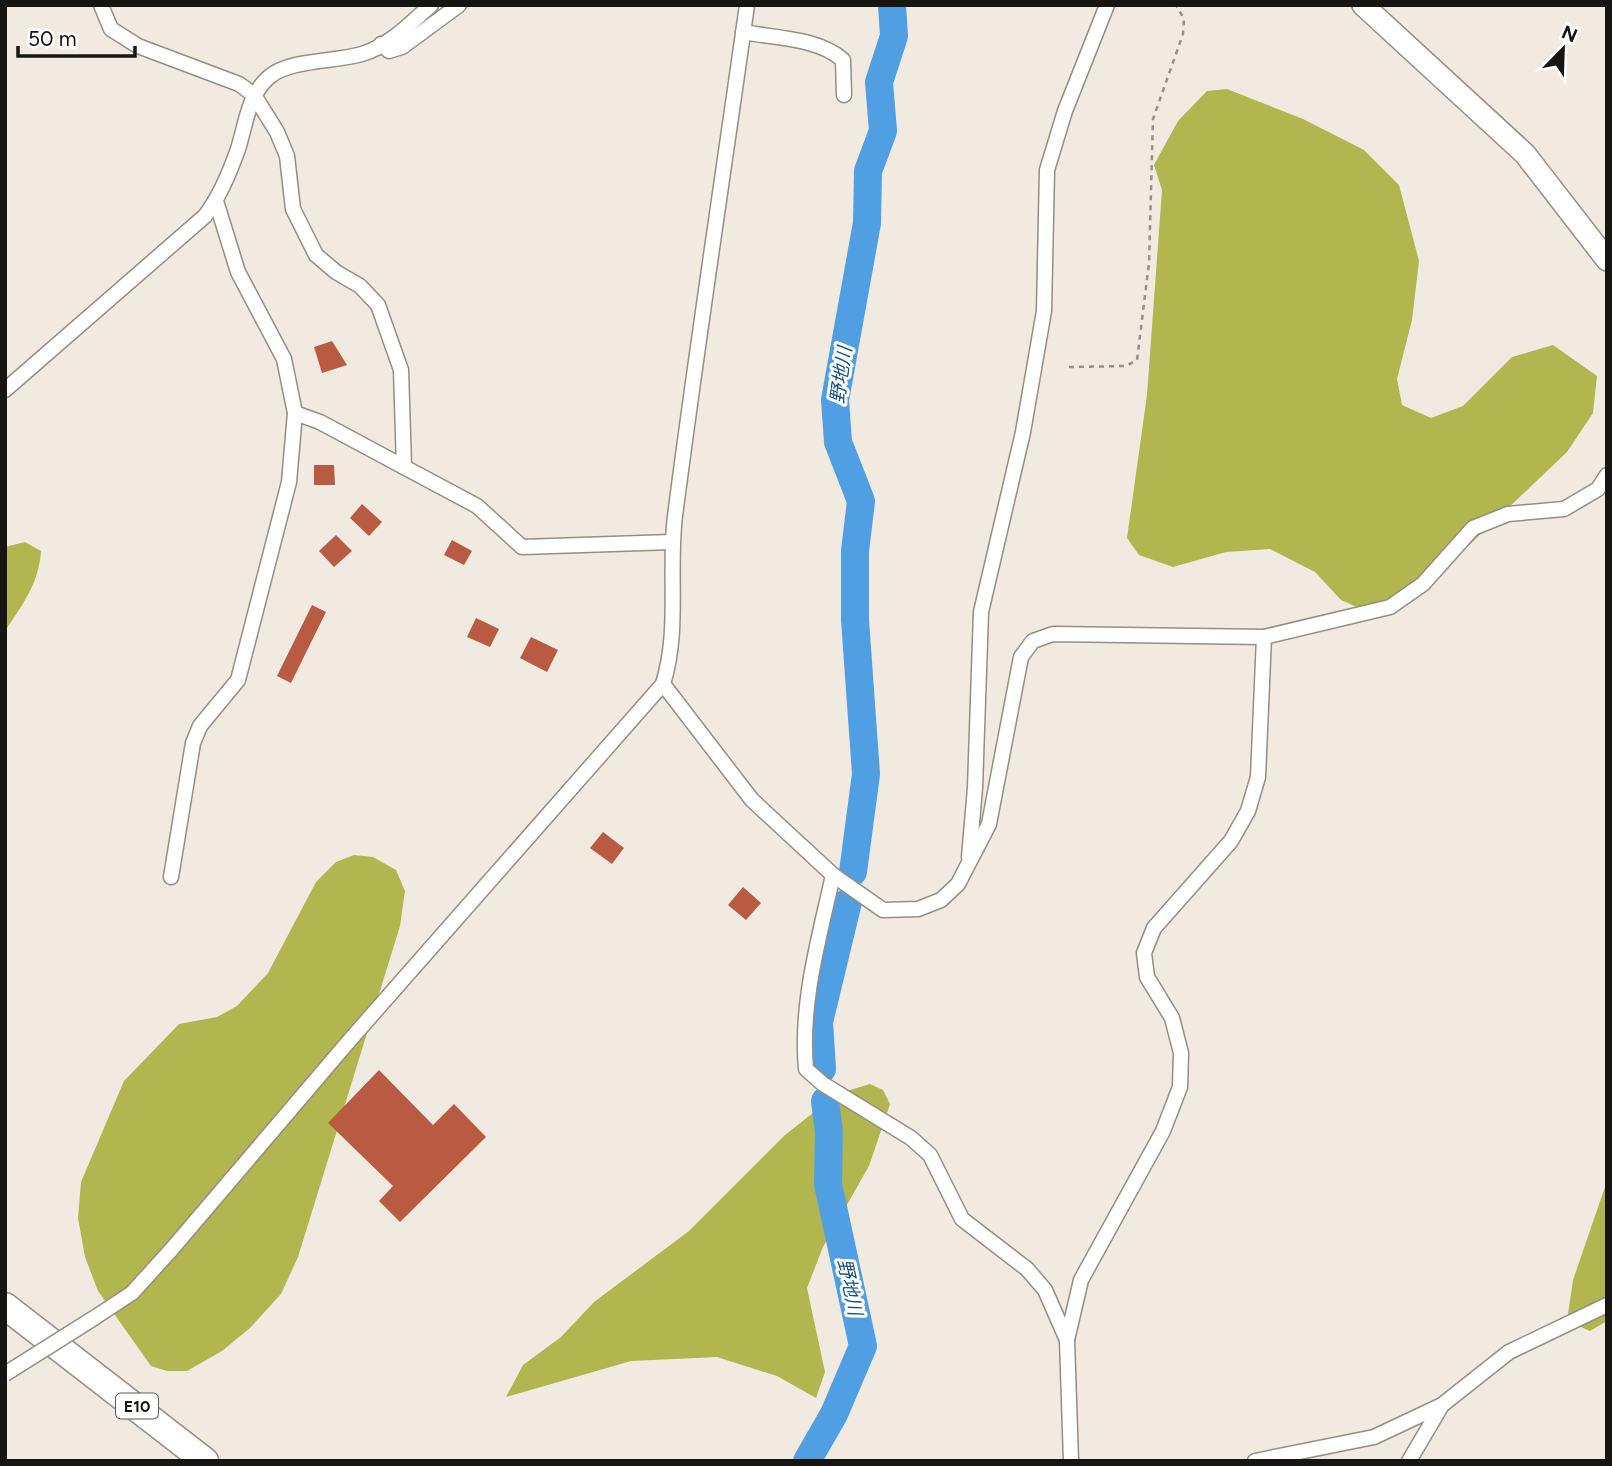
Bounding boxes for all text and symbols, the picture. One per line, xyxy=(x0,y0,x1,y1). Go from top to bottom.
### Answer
scale bar xyxy=(18,14,135,58)
north arrow xyxy=(1528,14,1598,84)
text: N xyxy=(1558,20,1581,47)
text: 50 m xyxy=(28,26,77,51)
water label: 野地川 xyxy=(826,343,857,405)
water label: 野地川 xyxy=(833,1257,868,1319)
road number: E10 xyxy=(116,1394,158,1418)

